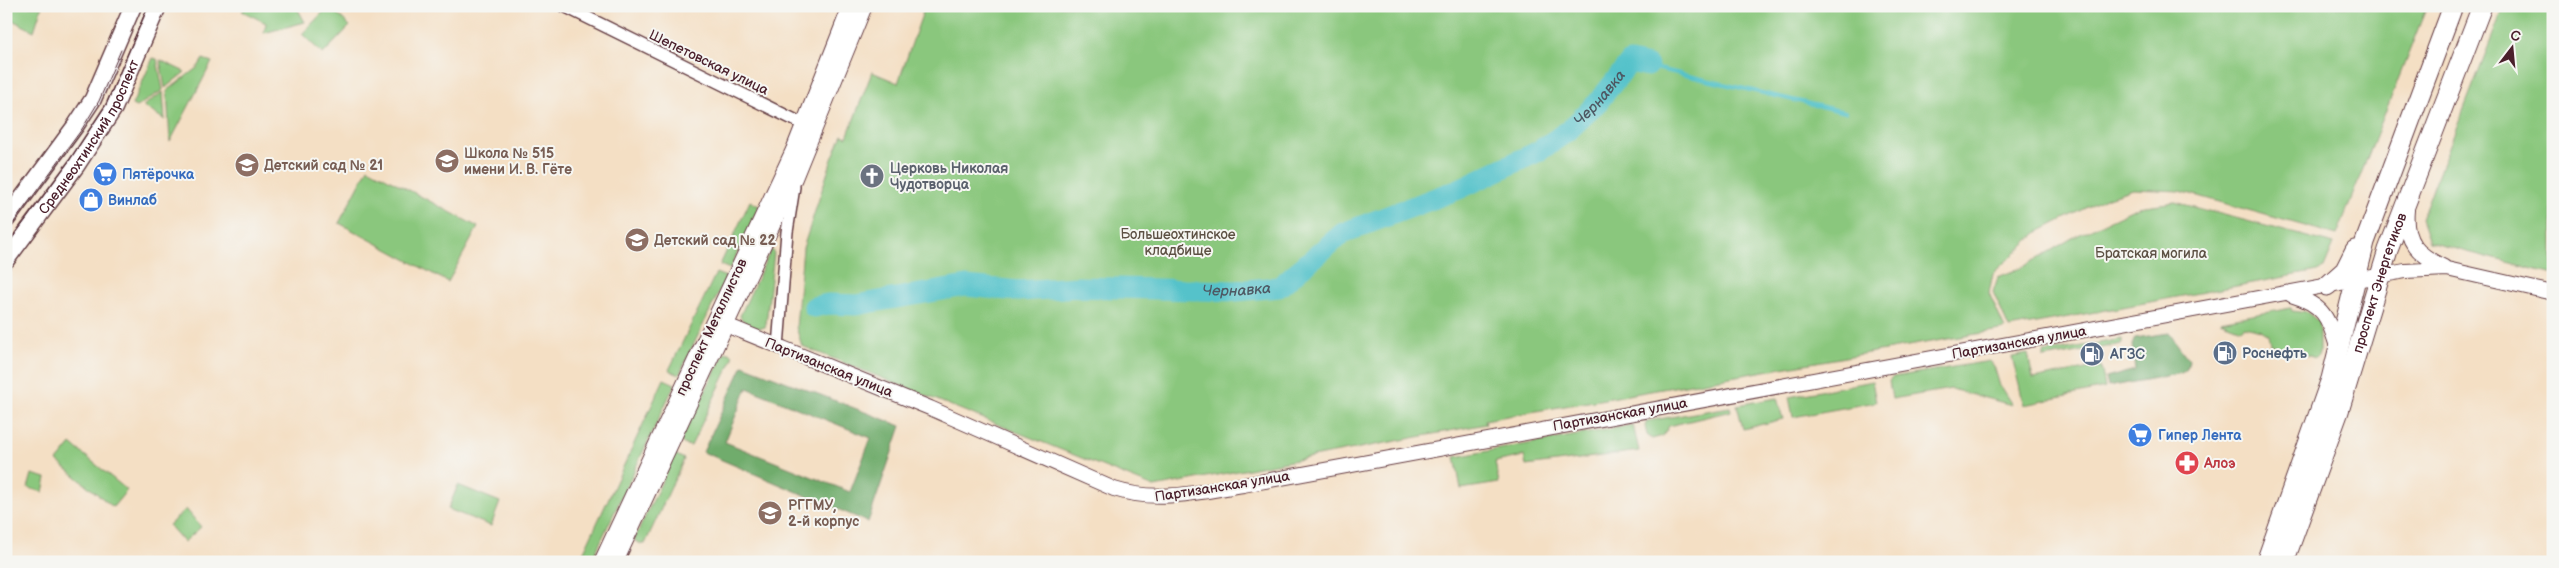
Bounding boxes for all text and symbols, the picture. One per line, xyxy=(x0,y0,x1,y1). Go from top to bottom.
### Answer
north arrow xyxy=(2486,22,2536,72)
street label: Шепетовская улица xyxy=(646,26,772,99)
text: С xyxy=(2508,26,2523,46)
street label: Среднеохтинский проспект xyxy=(35,57,143,218)
water label: Чернавка xyxy=(1570,66,1630,130)
place label: Школа № 515 имени И. В. Гёте xyxy=(464,145,572,178)
school or university icon: Школа № 515 имени И. В. Гёте xyxy=(434,148,460,174)
school or university icon: Детский сад № 21 xyxy=(234,152,260,178)
place label: Детский сад № 21 xyxy=(264,157,383,174)
place label: Церковь Николая Чудотворца xyxy=(890,160,1008,193)
supermarket icon: Пятёрочка xyxy=(92,161,118,187)
church icon: Церковь Николая Чудотворца xyxy=(859,163,885,189)
place label: Пятёрочка xyxy=(122,166,195,183)
shop icon: Винлаб xyxy=(78,187,104,213)
place label: Винлаб xyxy=(108,192,157,209)
street label: проспект Энергетиков xyxy=(2349,210,2411,355)
park label: Большеохтинское кладбище xyxy=(1120,226,1236,259)
school or university icon: Детский сад № 22 xyxy=(624,227,650,253)
place label: Детский сад № 22 xyxy=(654,232,777,249)
park label: Братская могила xyxy=(2095,245,2208,262)
street label: проспект Металлистов xyxy=(672,255,751,398)
water label: Чернавка xyxy=(1202,279,1272,301)
street label: Партизанская улица xyxy=(1951,322,2088,363)
street label: Партизанская улица xyxy=(762,334,896,401)
fuel station icon: Роснефть xyxy=(2212,340,2238,366)
fuel station icon: АГЗС xyxy=(2079,341,2105,367)
place label: Роснефть xyxy=(2242,345,2308,362)
place label: АГЗС xyxy=(2109,346,2145,363)
street label: Партизанская улица xyxy=(1552,394,1689,435)
supermarket icon: Гипер Лента xyxy=(2127,422,2153,448)
place label: Гипер Лента xyxy=(2158,427,2242,444)
pharmacy icon: Алоэ xyxy=(2174,450,2200,476)
place label: Алоэ xyxy=(2203,455,2236,472)
street label: Партизанская улица xyxy=(1153,467,1291,506)
place label: РГГМУ, 2-й корпус xyxy=(788,497,859,530)
school or university icon: РГГМУ, 2-й корпус xyxy=(757,500,783,526)

